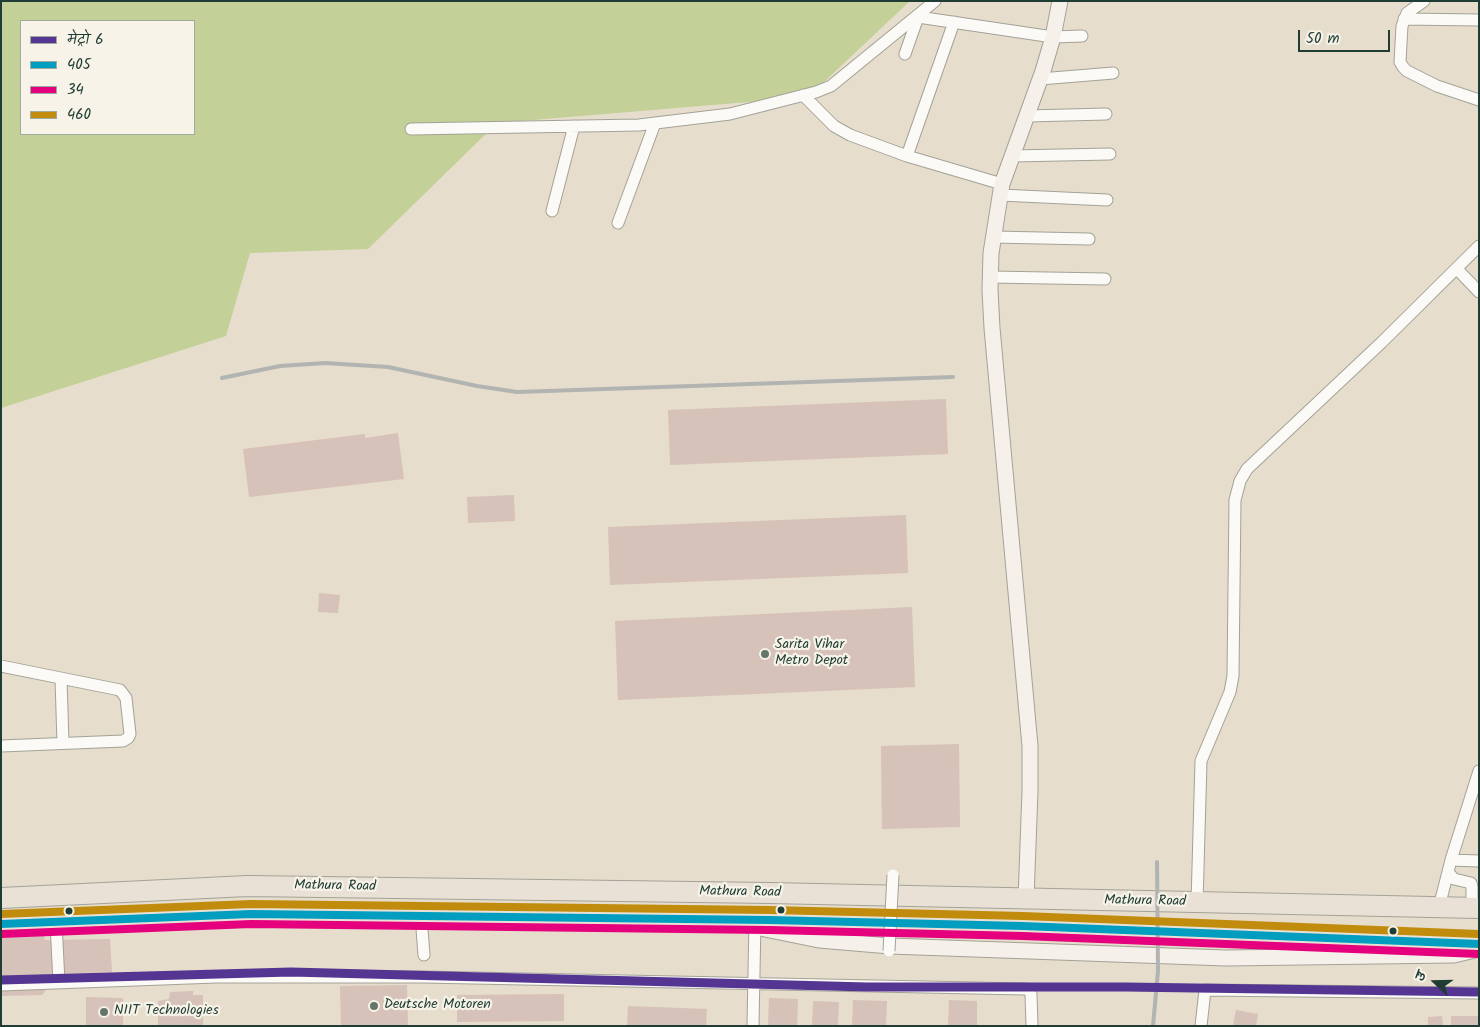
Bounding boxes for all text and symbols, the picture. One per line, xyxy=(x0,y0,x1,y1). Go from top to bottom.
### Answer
legend xyxy=(20,20,195,135)
scale bar xyxy=(1300,20,1392,52)
text: 50 m xyxy=(1306,27,1340,51)
text: मेट्रो 6 xyxy=(67,28,104,52)
text: 405 xyxy=(67,53,91,77)
text: 34 xyxy=(67,78,84,102)
text: 460 xyxy=(67,103,91,127)
place label: Sarita Vihar Metro Depot xyxy=(775,638,848,670)
marker: Sarita Vihar Metro Depot xyxy=(759,648,771,660)
street label: Mathura Road xyxy=(294,878,376,896)
street label: Mathura Road xyxy=(699,884,781,902)
street label: Mathura Road xyxy=(1104,893,1186,911)
unlabelled marker xyxy=(776,905,786,915)
unlabelled marker xyxy=(64,906,74,916)
unlabelled marker xyxy=(1388,926,1398,936)
north arrow xyxy=(1410,957,1460,1007)
text: उ xyxy=(1409,969,1433,985)
place label: Deutsche Motoren xyxy=(384,998,491,1014)
marker: Deutsche Motoren xyxy=(368,1000,380,1012)
place label: NIIT Technologies xyxy=(114,1004,219,1020)
marker: NIIT Technologies xyxy=(98,1006,110,1018)

